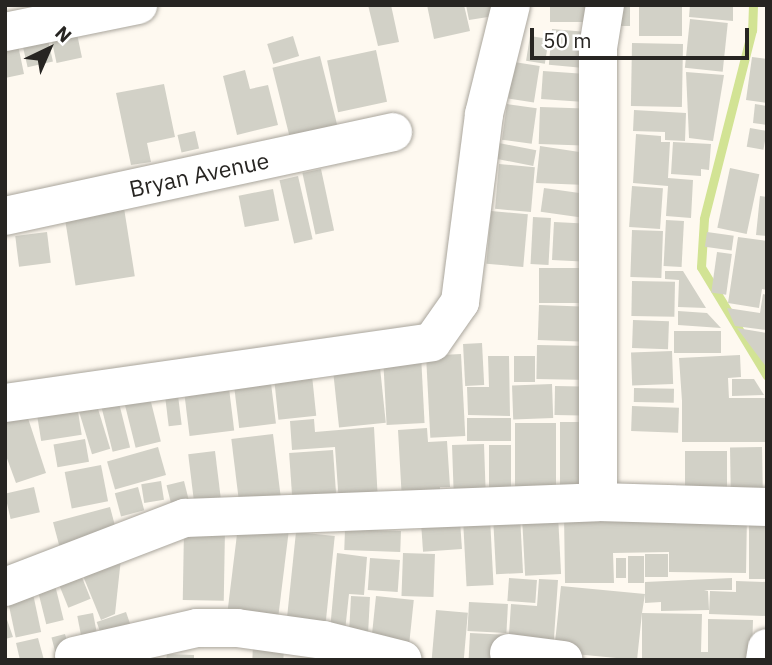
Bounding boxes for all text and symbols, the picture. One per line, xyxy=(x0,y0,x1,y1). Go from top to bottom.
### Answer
north arrow xyxy=(14,14,84,84)
scale bar xyxy=(534,14,753,58)
text: N xyxy=(50,20,77,47)
text: 50 m xyxy=(543,26,592,54)
street label: Bryan Avenue xyxy=(126,146,272,202)

